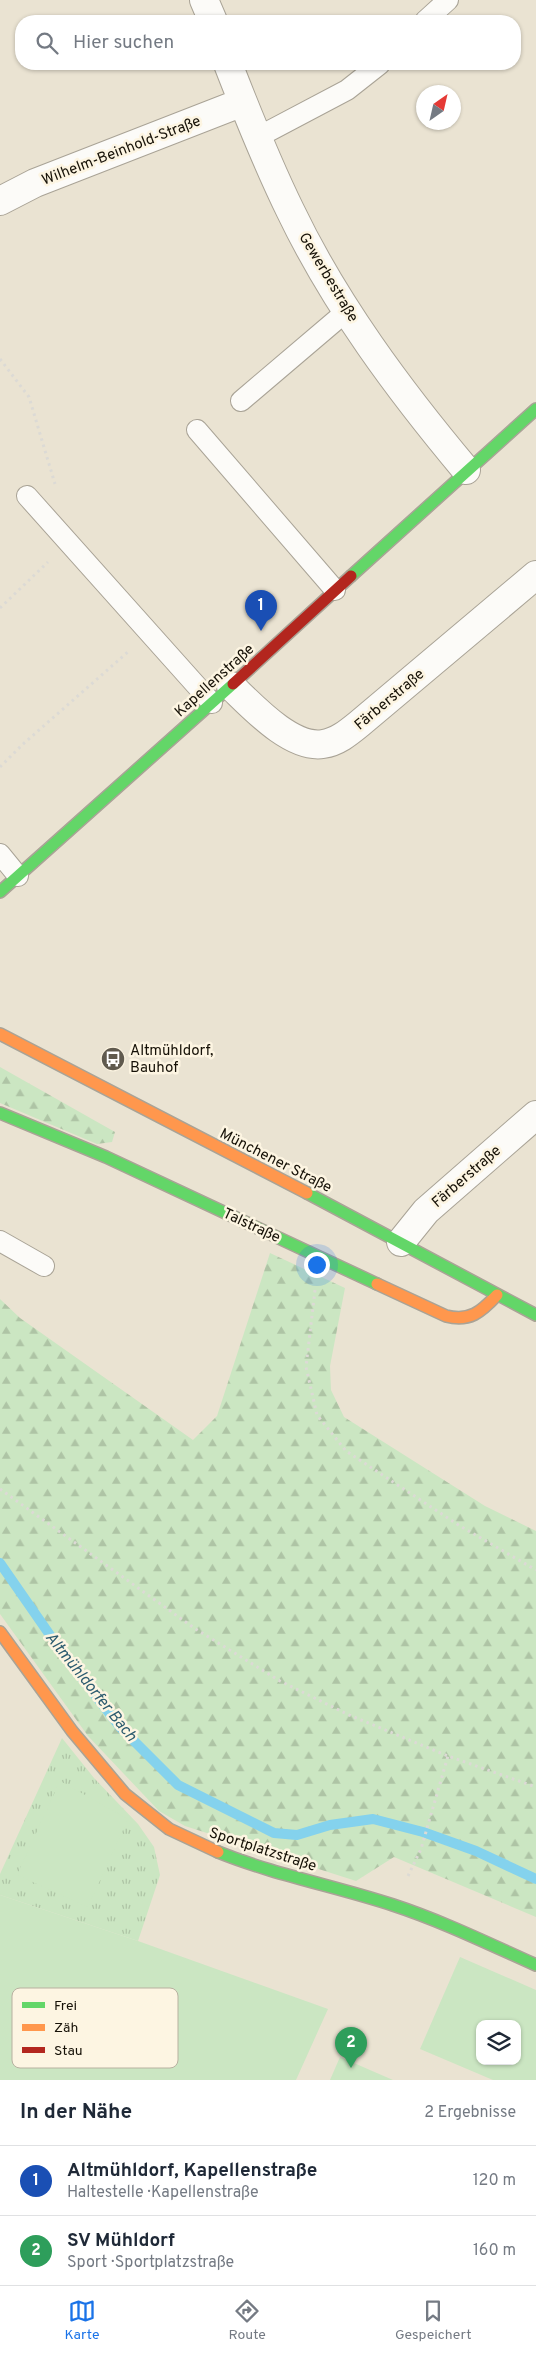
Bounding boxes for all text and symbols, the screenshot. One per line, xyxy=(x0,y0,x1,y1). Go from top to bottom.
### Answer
search box xyxy=(15,15,521,70)
icon: search xyxy=(33,29,61,57)
text: Hier suchen xyxy=(73,31,174,55)
north arrow xyxy=(416,85,461,130)
street label: Wilhelm-Beinhold-Straße xyxy=(39,112,204,191)
street label: Gewerbestraße xyxy=(294,230,362,326)
pin: 1 xyxy=(245,590,277,631)
street label: Kapellenstraße xyxy=(171,640,259,722)
street label: Färberstraße xyxy=(351,665,429,735)
place label: Altmühldorf, Bauhof xyxy=(130,1042,213,1078)
bus stop icon: Altmühldorf, Bauhof xyxy=(100,1046,126,1072)
street label: Münchener Straße xyxy=(216,1125,335,1198)
street label: Färberstraße xyxy=(428,1142,506,1212)
street label: Talstraße xyxy=(220,1205,283,1248)
your location xyxy=(304,1252,330,1278)
water label: Altmühldorfer Bach xyxy=(40,1629,141,1746)
street label: Sportplatzstraße xyxy=(206,1824,319,1877)
legend xyxy=(12,1988,178,2068)
text: Frei xyxy=(54,1998,77,2015)
text: Zäh xyxy=(54,2020,78,2037)
map controls xyxy=(476,2020,521,2065)
button: layers xyxy=(476,2020,521,2065)
pin: 2 xyxy=(335,2027,367,2068)
text: Stau xyxy=(54,2043,83,2060)
text: In der Nähe xyxy=(20,2099,132,2126)
text: 2 Ergebnisse xyxy=(424,2103,516,2123)
text: Altmühldorf, Kapellenstraße xyxy=(67,2159,317,2183)
text: 1 xyxy=(33,2171,39,2191)
text: 120 m xyxy=(473,2171,516,2191)
text: Haltestelle · Kapellenstraße xyxy=(67,2183,259,2203)
text: SV Mühldorf xyxy=(67,2229,175,2253)
text: 2 xyxy=(31,2241,41,2261)
text: 160 m xyxy=(473,2241,516,2261)
text: Sport · Sportplatzstraße xyxy=(67,2253,234,2273)
tab: Karte xyxy=(65,2297,99,2344)
tab: Route xyxy=(229,2297,266,2344)
tab: Gespeichert xyxy=(395,2297,471,2344)

